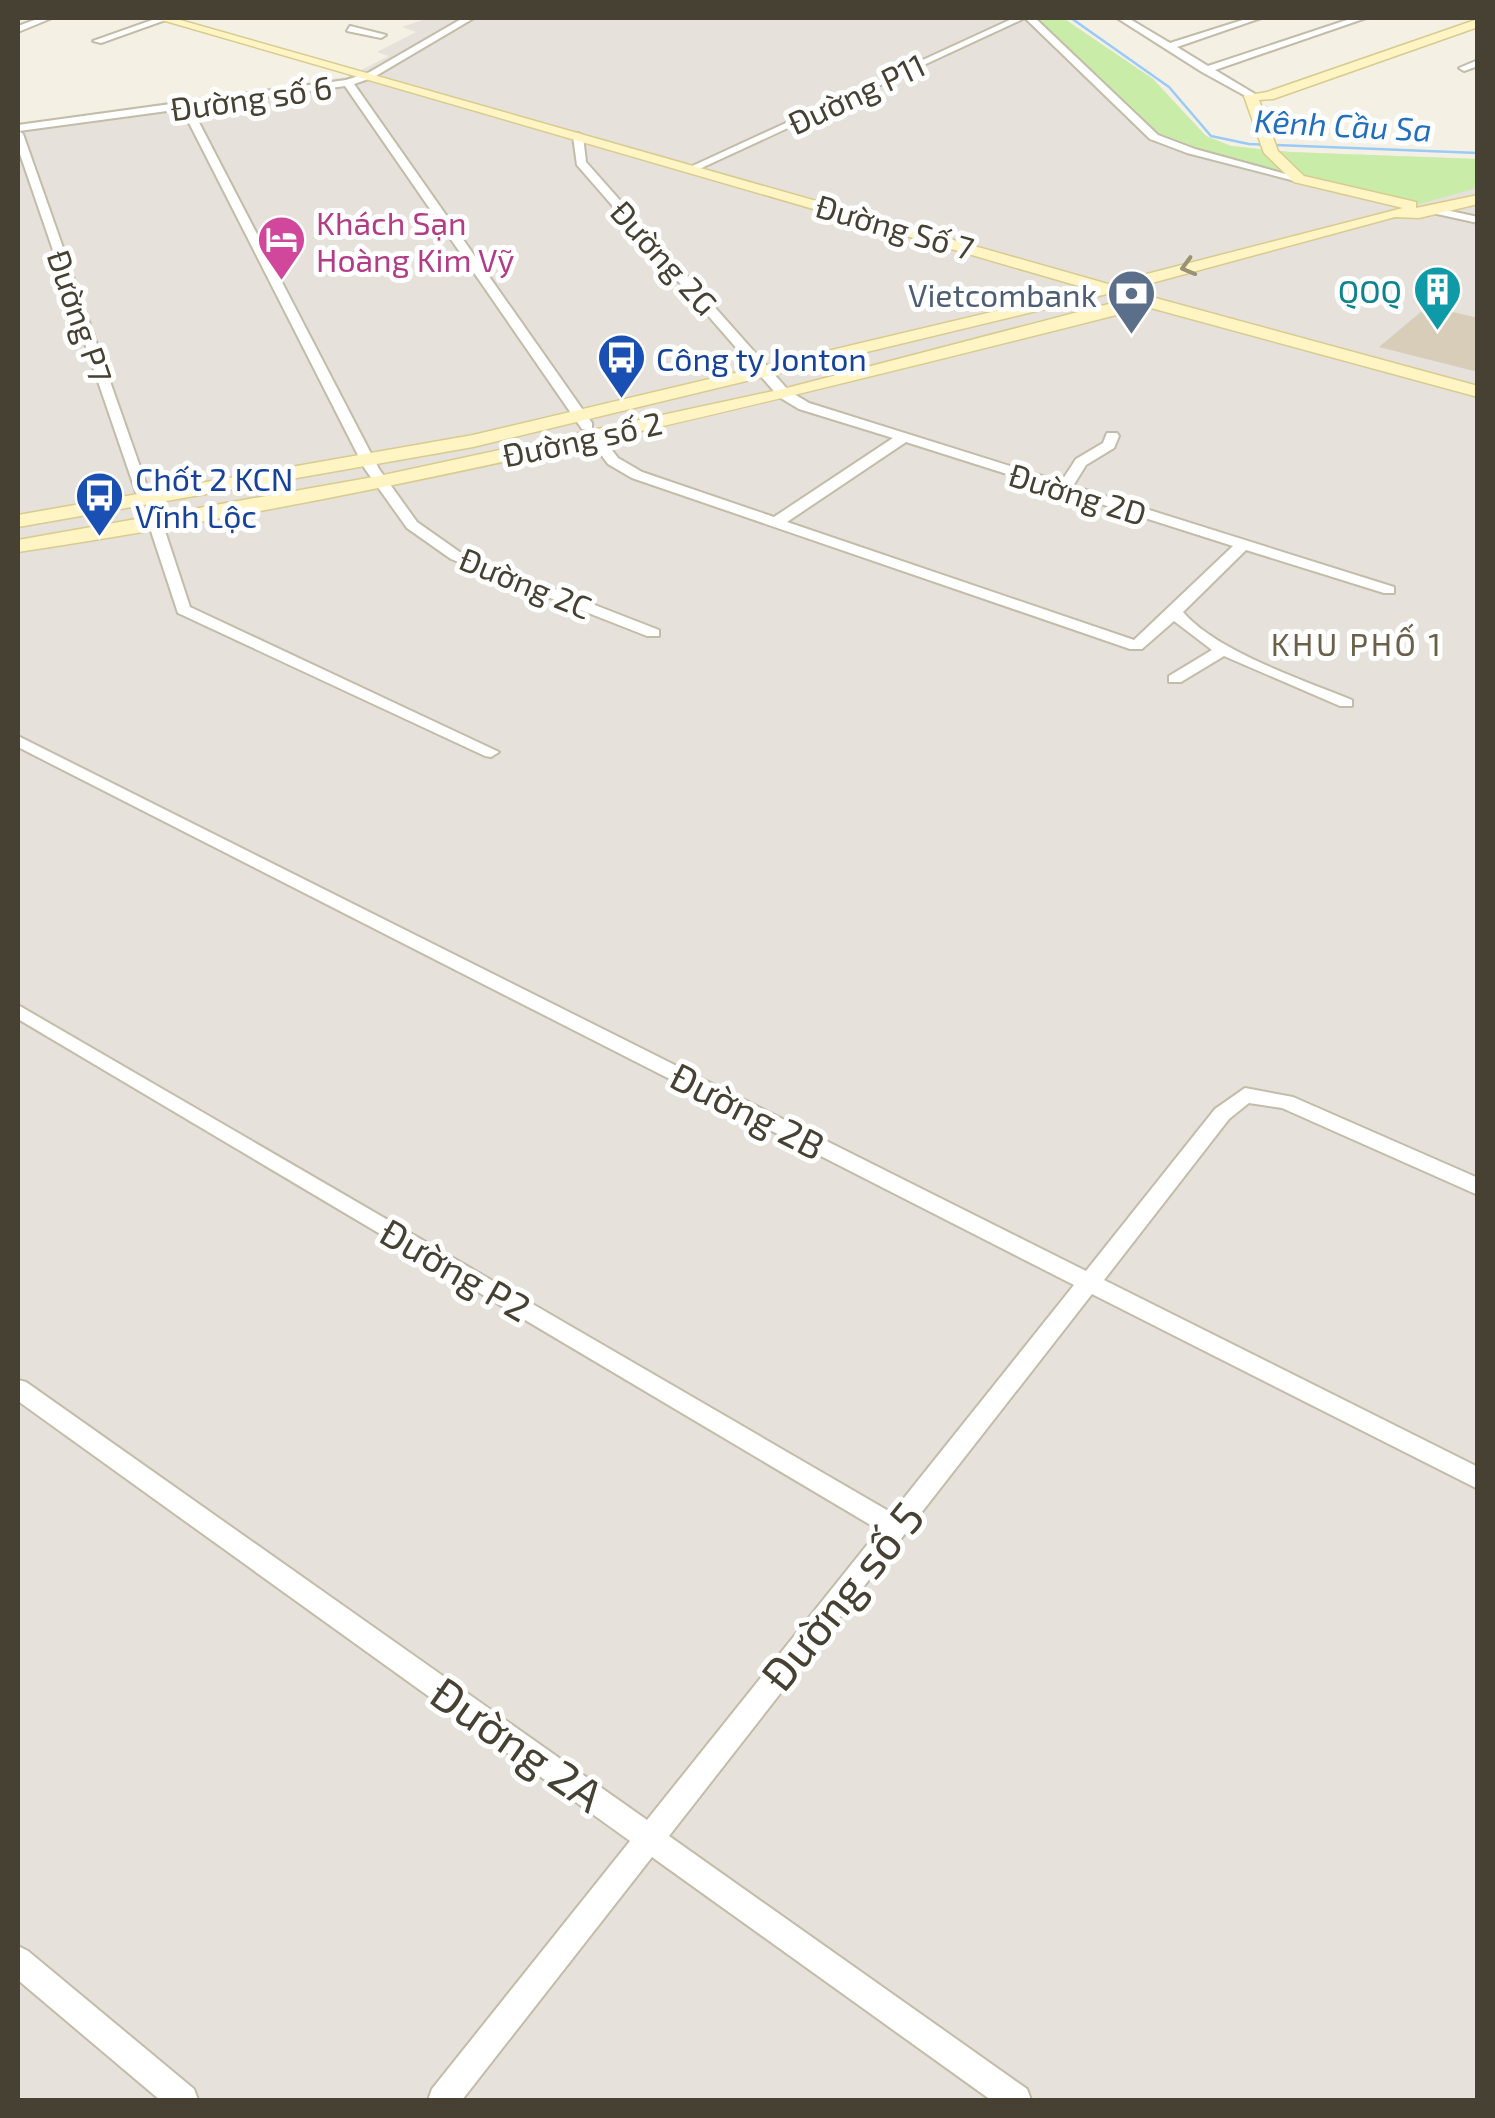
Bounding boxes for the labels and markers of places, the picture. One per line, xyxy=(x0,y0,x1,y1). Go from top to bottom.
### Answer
place label: Khách Sạn Hoàng Kim Vỹ xyxy=(316,203,514,278)
hotel icon: Khách Sạn Hoàng Kim Vỹ xyxy=(255,214,307,282)
building icon: QOQ xyxy=(1411,264,1463,332)
bank icon: Vietcombank xyxy=(1106,268,1158,336)
place label: QOQ xyxy=(1338,271,1402,310)
place label: Vietcombank xyxy=(908,275,1097,313)
bus stop icon: Công ty Jonton xyxy=(595,332,647,400)
place label: Công ty Jonton xyxy=(656,339,867,377)
place label: Chốt 2 KCN Vĩnh Lộc xyxy=(135,459,293,534)
bus stop icon: Chốt 2 KCN Vĩnh Lộc xyxy=(74,470,126,538)

